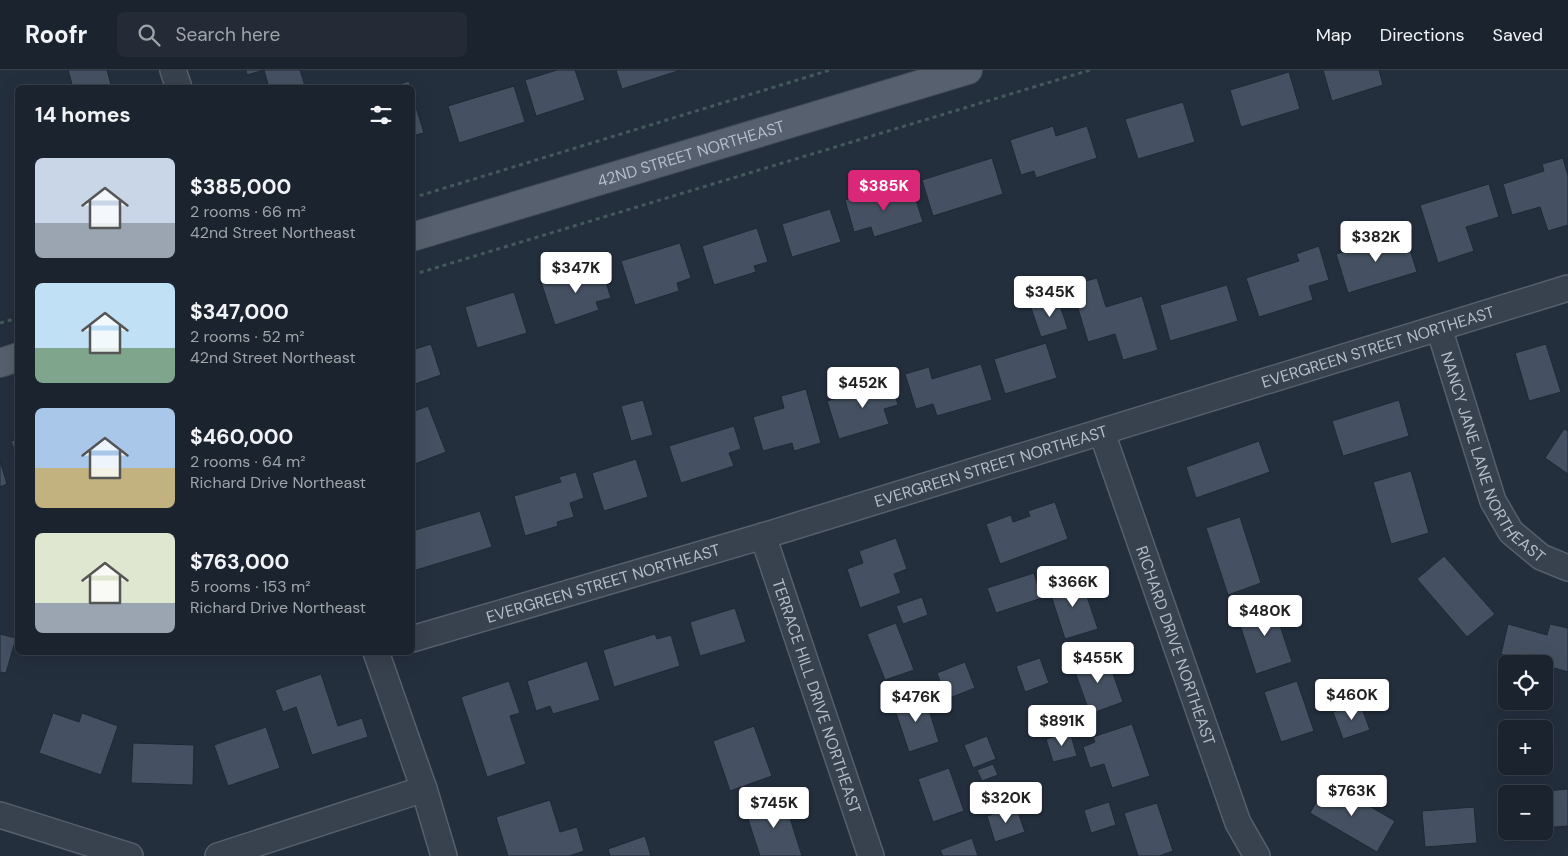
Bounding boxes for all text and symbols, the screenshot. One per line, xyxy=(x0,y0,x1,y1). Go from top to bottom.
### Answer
search box xyxy=(117,12,467,57)
text: Roofr xyxy=(25,19,87,50)
icon: search xyxy=(135,21,163,49)
text: Search here xyxy=(175,22,280,47)
text: Map xyxy=(1316,23,1352,47)
text: Directions xyxy=(1380,23,1465,47)
text: Saved xyxy=(1493,23,1543,47)
text: 14 homes xyxy=(35,101,131,129)
icon: filters xyxy=(367,101,395,129)
street label: 42ND STREET NORTHEAST xyxy=(594,115,787,191)
pin: $385K xyxy=(849,170,919,212)
text: $385,000 xyxy=(190,173,291,201)
text: $385K xyxy=(859,175,909,196)
icon: home xyxy=(75,178,135,238)
text: 2 rooms · 66 m² xyxy=(190,201,306,222)
pin: $382K xyxy=(1341,220,1411,263)
text: 42nd Street Northeast xyxy=(190,222,356,243)
text: $382K xyxy=(1351,226,1401,247)
pin: $347K xyxy=(541,252,611,294)
text: $347K xyxy=(552,257,600,278)
pin: $345K xyxy=(1015,276,1085,318)
text: $345K xyxy=(1025,281,1075,302)
text: $347,000 xyxy=(190,298,289,326)
street label: EVERGREEN STREET NORTHEAST xyxy=(1259,301,1497,392)
icon: home xyxy=(75,303,135,363)
text: 2 rooms · 52 m² xyxy=(190,326,305,347)
text: 42nd Street Northeast xyxy=(190,347,356,368)
street label: NANCY JANE LANE NORTHEAST xyxy=(1436,349,1550,567)
pin: $452K xyxy=(828,366,898,409)
text: $452K xyxy=(838,372,888,393)
street label: EVERGREEN STREET NORTHEAST xyxy=(872,420,1110,512)
text: $460,000 xyxy=(190,423,293,451)
icon: home xyxy=(75,428,135,488)
text: 2 rooms · 64 m² xyxy=(190,451,306,472)
text: Richard Drive Northeast xyxy=(190,472,366,493)
street label: EVERGREEN STREET NORTHEAST xyxy=(484,539,722,627)
street label: RICHARD DRIVE NORTHEAST xyxy=(1132,543,1221,748)
text: $763,000 xyxy=(190,548,289,576)
icon: home xyxy=(75,553,135,613)
pin: $366K xyxy=(1038,566,1108,608)
text: $366K xyxy=(1048,571,1098,592)
text: 5 rooms · 153 m² xyxy=(190,576,311,597)
street label: TERRACE HILL DRIVE NORTHEAST xyxy=(768,576,866,816)
pin: $480K xyxy=(1230,594,1300,637)
text: Richard Drive Northeast xyxy=(190,597,366,618)
text: $480K xyxy=(1239,600,1291,621)
pin: $455K xyxy=(1063,642,1133,684)
text: $455K xyxy=(1073,647,1123,668)
map controls xyxy=(1498,655,1553,840)
button: locate xyxy=(1498,655,1553,710)
pin: $460K xyxy=(1317,678,1387,721)
pin: $476K xyxy=(881,680,951,723)
text: $460K xyxy=(1326,684,1378,705)
text: $476K xyxy=(891,686,941,707)
pin: $891K xyxy=(1027,704,1097,747)
text: $891K xyxy=(1039,710,1085,731)
button: + xyxy=(1498,720,1553,775)
pin: $763K xyxy=(1317,774,1387,817)
text: $763K xyxy=(1328,780,1376,801)
pin: $320K xyxy=(971,782,1041,824)
button: − xyxy=(1498,785,1553,840)
pin: $745K xyxy=(739,786,809,829)
text: $320K xyxy=(981,787,1031,808)
text: $745K xyxy=(750,792,798,813)

